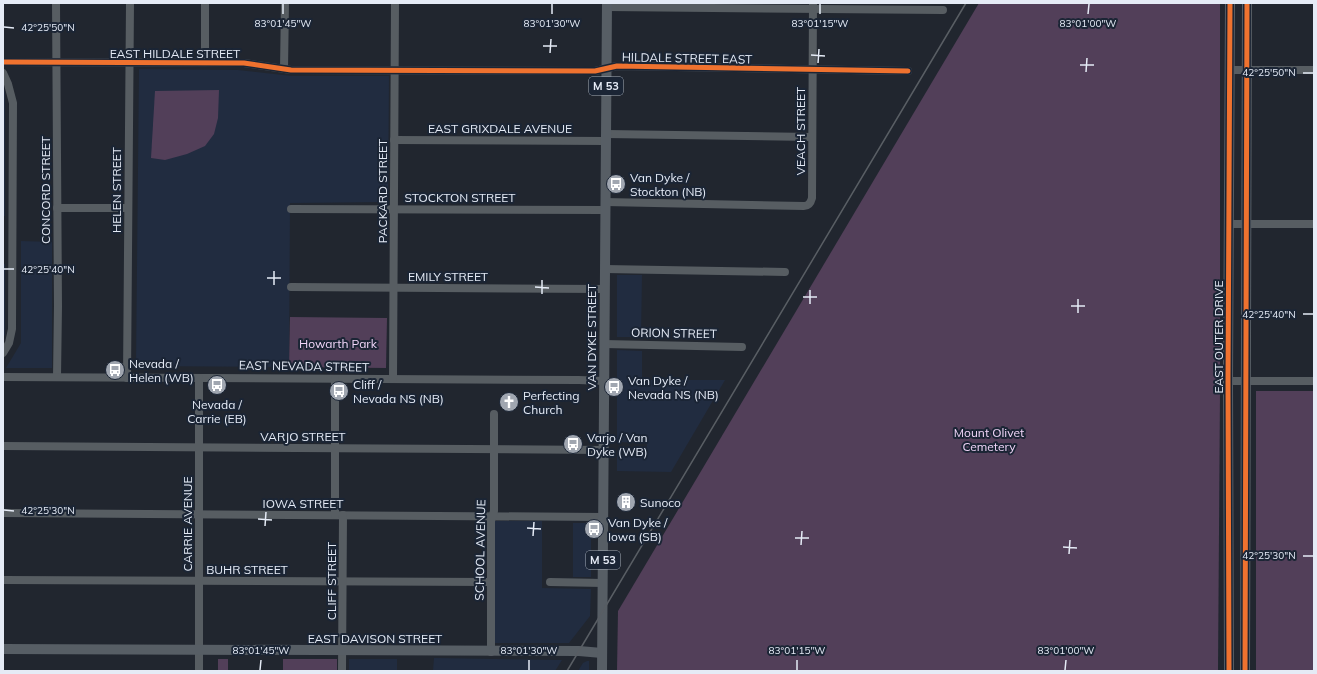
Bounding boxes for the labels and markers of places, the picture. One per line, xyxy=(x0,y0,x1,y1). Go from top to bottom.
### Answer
place label: Van Dyke / Stockton (NB) xyxy=(630,170,706,199)
bus stop icon: Van Dyke / Stockton (NB) xyxy=(605,173,627,195)
place label: Nevada / Helen (WB) xyxy=(129,356,194,385)
bus stop icon: Nevada / Helen (WB) xyxy=(104,359,126,381)
place label: Van Dyke / Nevada NS (NB) xyxy=(628,373,719,402)
bus stop icon: Nevada / Carrie (EB) xyxy=(206,374,228,396)
bus stop icon: Van Dyke / Nevada NS (NB) xyxy=(603,376,625,398)
place label: Cliff / Nevada NS (NB) xyxy=(353,377,444,406)
bus stop icon: Cliff / Nevada NS (NB) xyxy=(328,380,350,402)
place label: Perfecting Church xyxy=(523,388,579,417)
church icon: Perfecting Church xyxy=(498,391,520,413)
place label: Nevada / Carrie (EB) xyxy=(187,397,247,426)
place label: Varjo / Van Dyke (WB) xyxy=(587,430,648,459)
bus stop icon: Varjo / Van Dyke (WB) xyxy=(562,433,584,455)
building icon: Sunoco xyxy=(615,491,637,513)
place label: Sunoco xyxy=(640,495,681,510)
place label: Van Dyke / Iowa (SB) xyxy=(608,515,668,544)
bus stop icon: Van Dyke / Iowa (SB) xyxy=(583,518,605,540)

